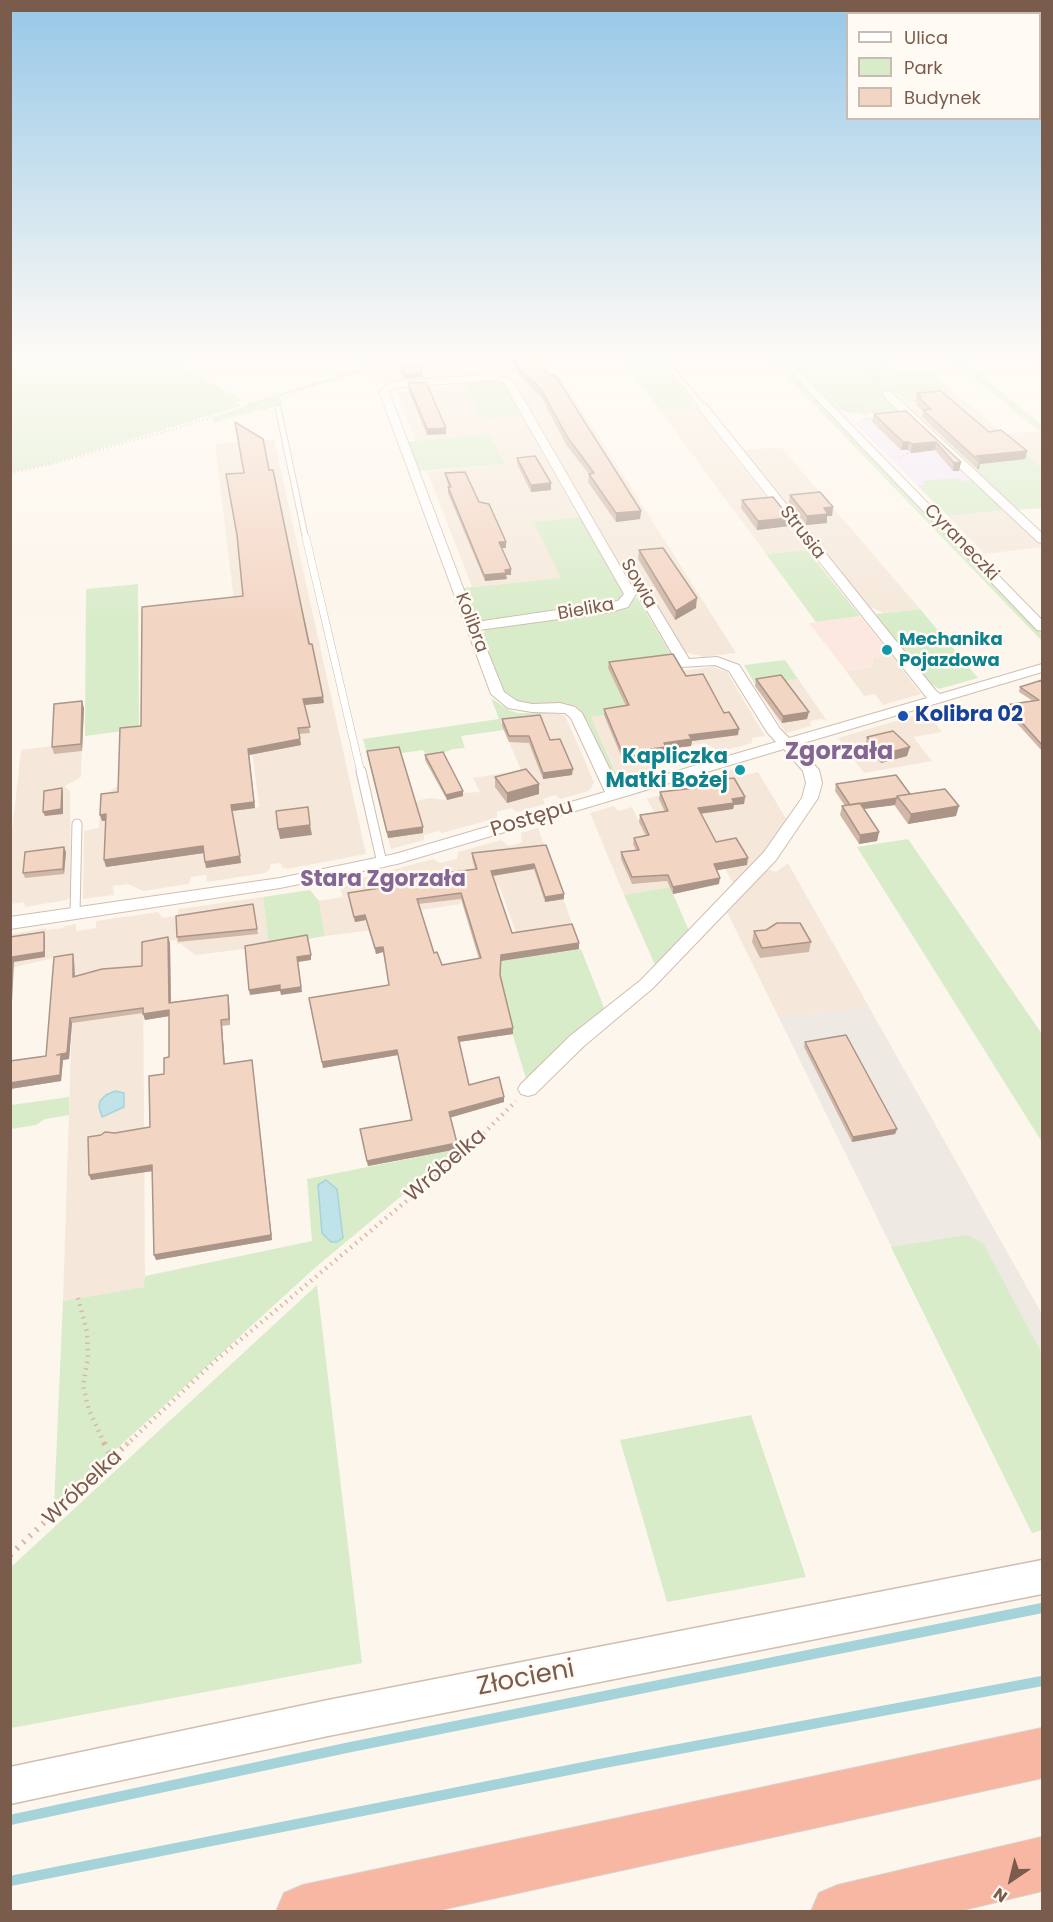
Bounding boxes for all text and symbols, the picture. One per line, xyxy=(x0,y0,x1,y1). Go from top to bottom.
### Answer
legend xyxy=(846,12,1041,120)
text: Ulica xyxy=(904,25,948,50)
text: Park xyxy=(904,55,943,80)
text: Budynek xyxy=(904,85,981,110)
street label: Cyraneczki xyxy=(919,500,1003,586)
street label: Strusia xyxy=(775,502,829,564)
street label: Sowia xyxy=(615,555,661,613)
street label: Kolibra xyxy=(450,590,492,656)
street label: Bielika xyxy=(556,594,616,626)
place label: Mechanika Pojazdowa xyxy=(899,629,1003,672)
marker: Mechanika Pojazdowa xyxy=(880,643,894,657)
place label: Kolibra 02 xyxy=(915,703,1023,729)
marker: Kolibra 02 xyxy=(896,709,910,723)
district label: Zgorzała xyxy=(785,739,893,767)
place label: Kapliczka Matki Bożej xyxy=(606,745,728,795)
marker: Kapliczka Matki Bożej xyxy=(733,763,747,777)
street label: Postępu xyxy=(488,795,576,843)
district label: Stara Zgorzała xyxy=(300,867,466,893)
street label: Wróbelka xyxy=(400,1124,492,1208)
street label: Wróbelka xyxy=(38,1445,128,1531)
street label: Złocieni xyxy=(475,1654,577,1704)
north arrow xyxy=(981,1850,1041,1910)
text: N xyxy=(989,1882,1012,1908)

